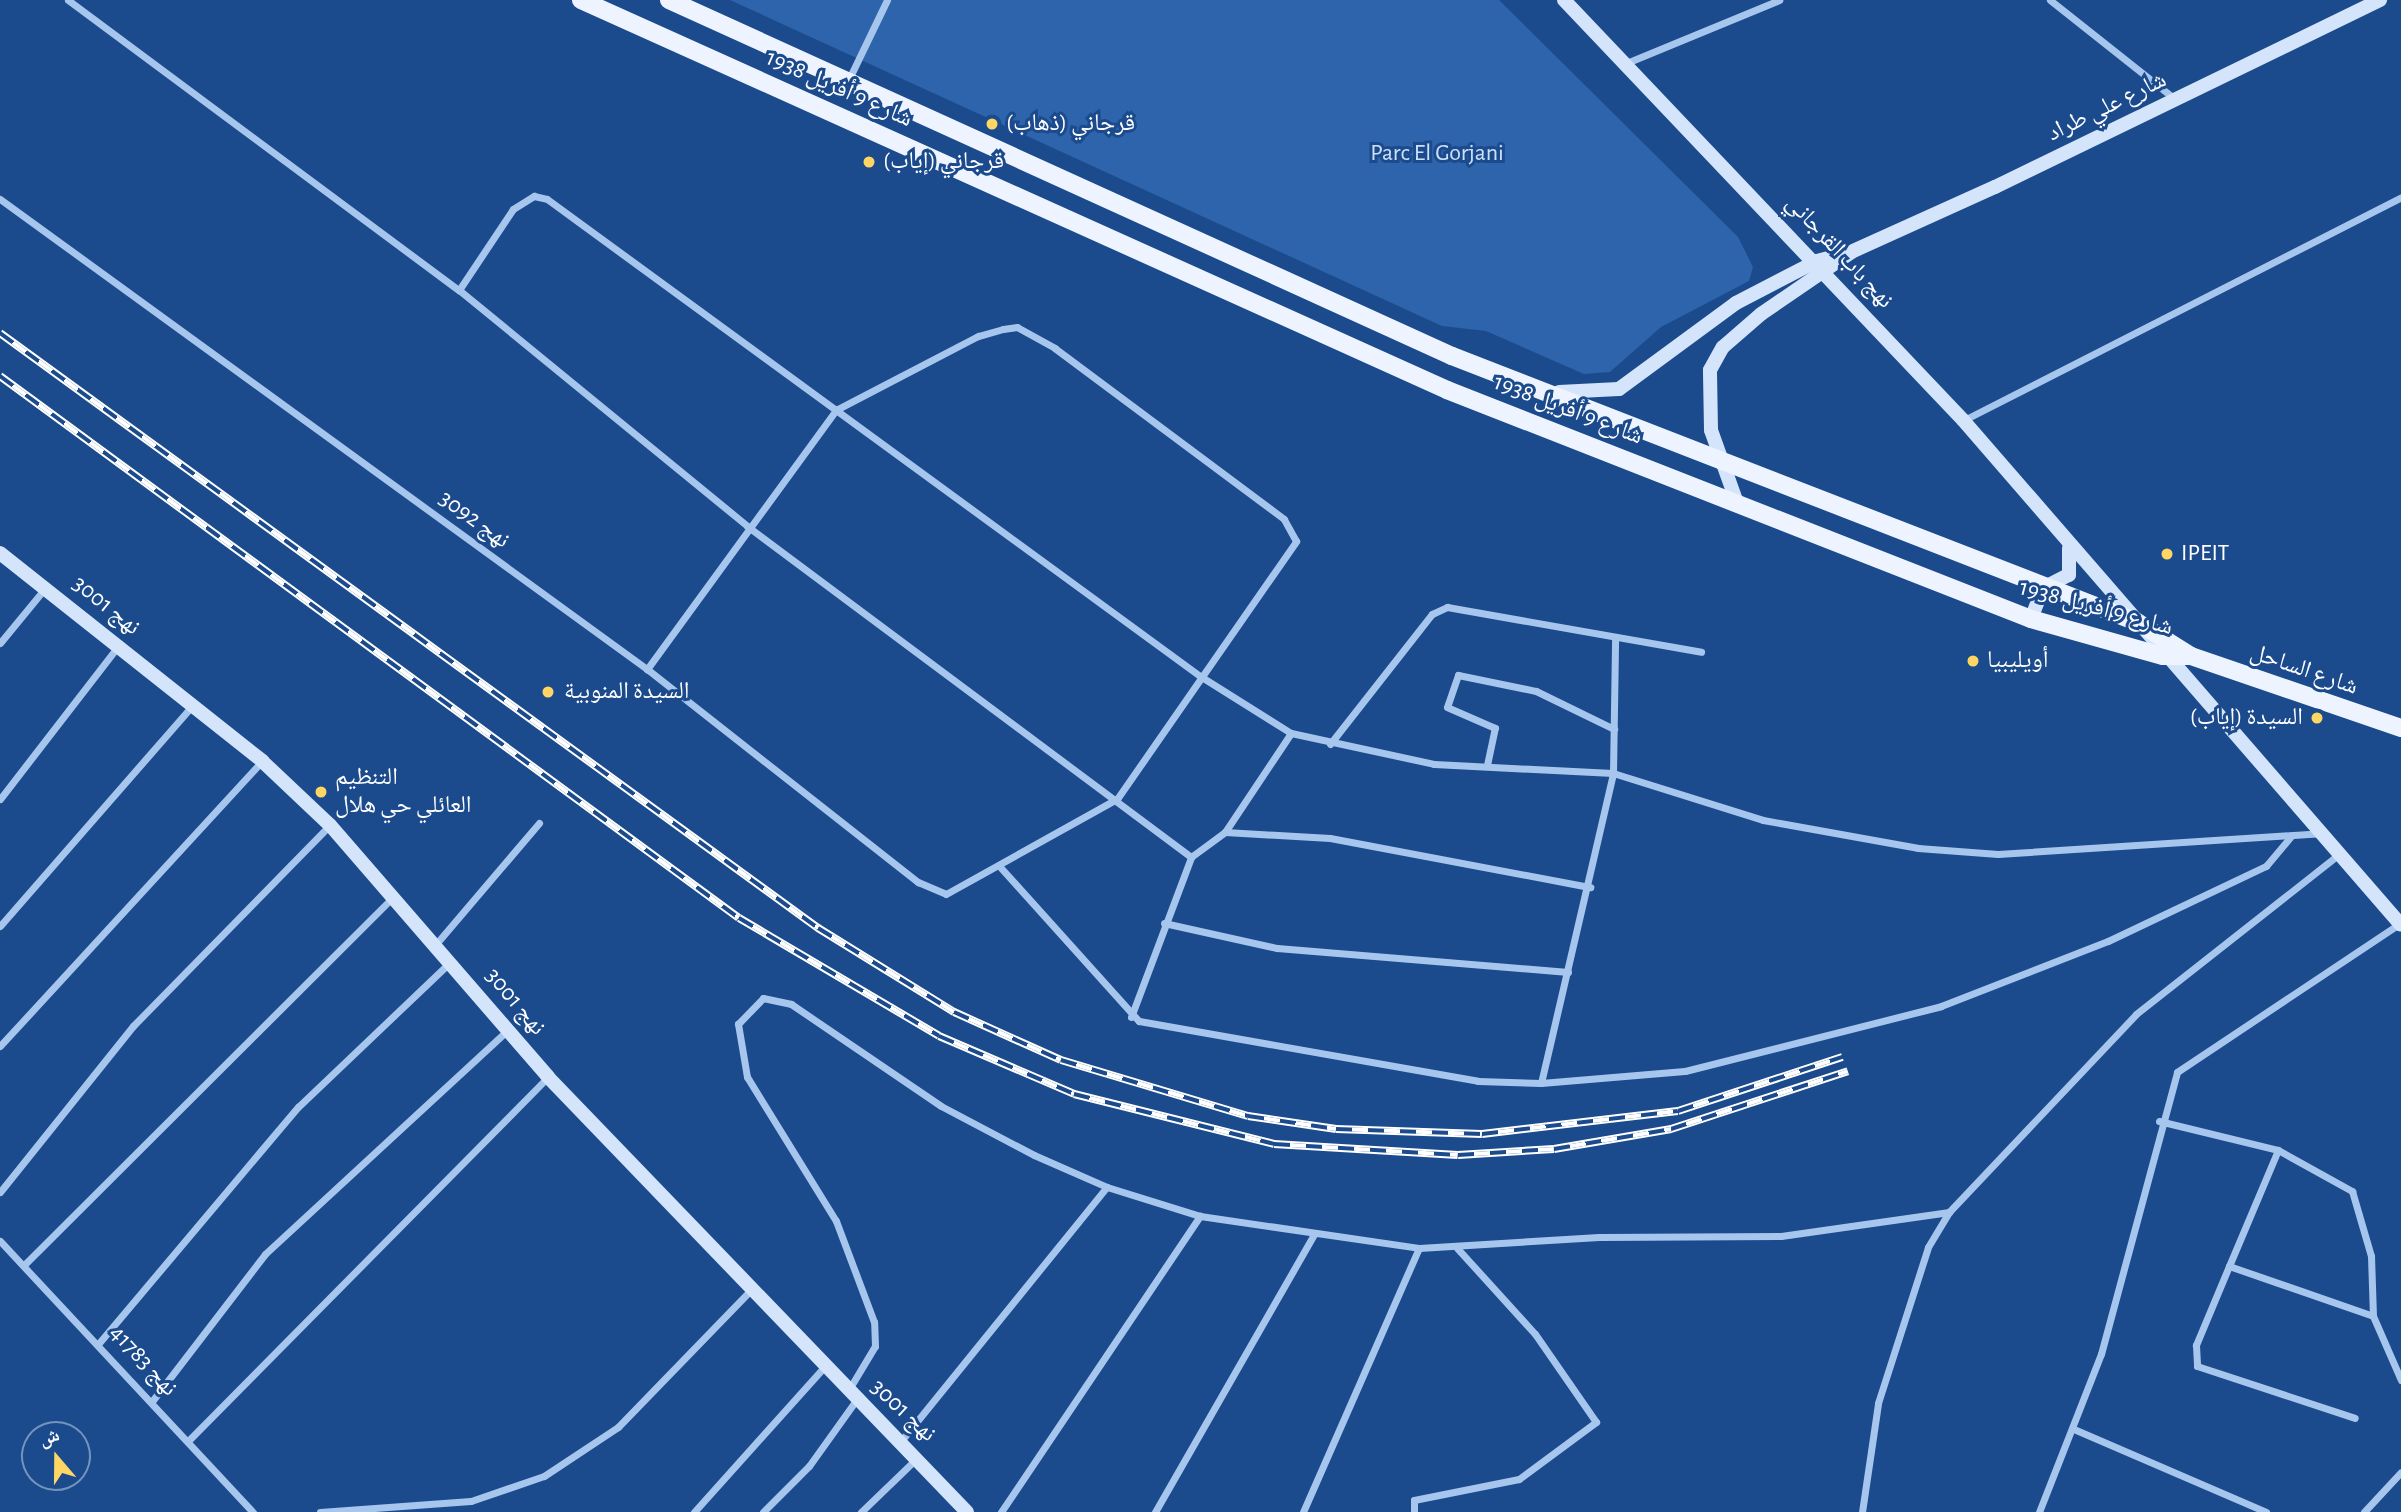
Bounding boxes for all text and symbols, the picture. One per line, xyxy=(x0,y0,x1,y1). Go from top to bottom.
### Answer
street label: شارع 9 أفريل 1938 xyxy=(761,44,917,134)
street label: شارع علي طراد xyxy=(2043,66,2171,148)
place label: قرجاني (ذهاب) xyxy=(1006,110,1135,138)
marker: قرجاني (ذهاب) xyxy=(984,116,1000,132)
park label: Parc El Gorjani xyxy=(1370,140,1504,168)
place label: قرجاني (إياب) xyxy=(883,148,1004,176)
marker: قرجاني (إياب) xyxy=(861,154,877,170)
street label: نهج باب القرجاني xyxy=(1779,189,1899,315)
street label: شارع 9 أفريل 1938 xyxy=(1489,368,1647,452)
street label: نهج 3092 xyxy=(433,485,515,555)
place label: IPEIT xyxy=(2181,540,2229,568)
marker: IPEIT xyxy=(2159,546,2175,562)
street label: نهج 3001 xyxy=(66,570,146,642)
street label: شارع 9 أفريل 1938 xyxy=(2016,574,2176,642)
street label: شارع الساحل xyxy=(2246,638,2362,702)
place label: أويليبيا xyxy=(1987,647,2048,675)
marker: أويليبيا xyxy=(1965,653,1981,669)
place label: السيدة المنوبية xyxy=(564,678,690,706)
marker: السيدة المنوبية xyxy=(538,682,558,702)
place label: السيدة (إياب) xyxy=(2190,704,2303,732)
marker: السيدة (إياب) xyxy=(2309,710,2325,726)
place label: التنظيم العائلي حي هلال xyxy=(335,764,472,820)
marker: التنظيم العائلي حي هلال xyxy=(313,784,329,800)
street label: نهج 3001 xyxy=(479,962,551,1042)
street label: نهج 41783 xyxy=(103,1319,183,1403)
street label: نهج 3001 xyxy=(864,1373,942,1449)
north arrow xyxy=(21,1421,91,1491)
text: ش xyxy=(37,1425,62,1450)

